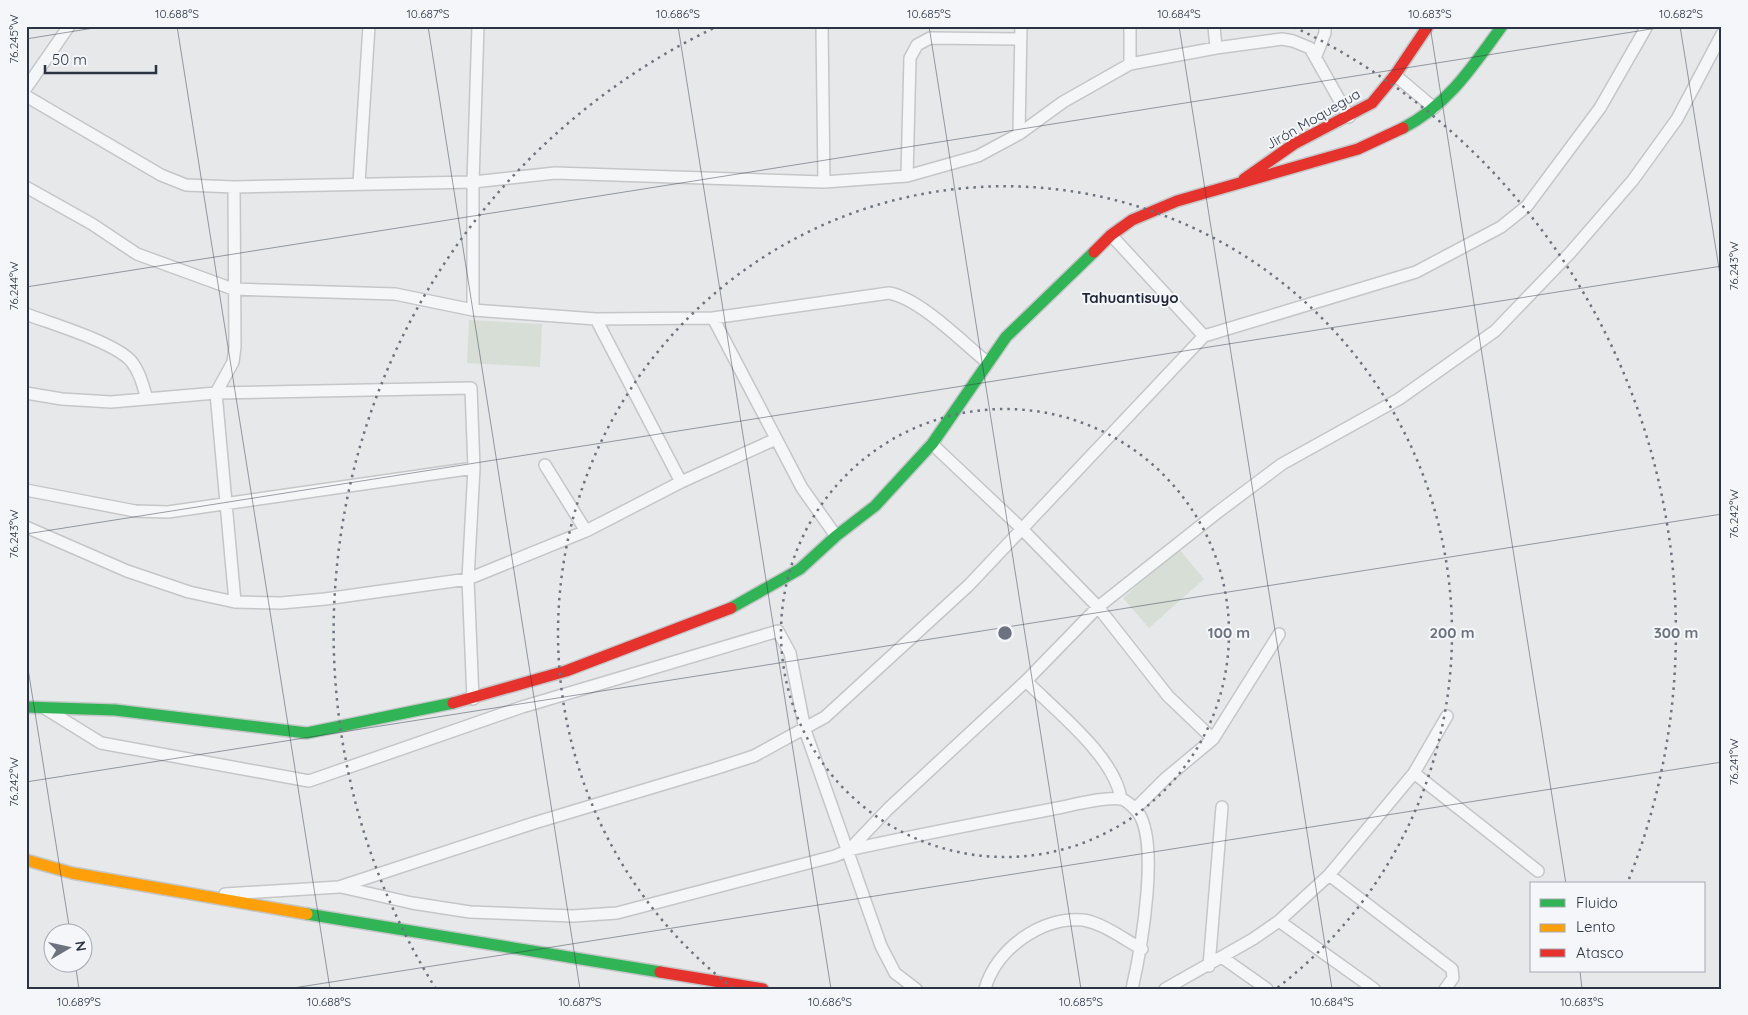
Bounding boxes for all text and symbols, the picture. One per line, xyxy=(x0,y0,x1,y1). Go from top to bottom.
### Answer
text: 10.688°S xyxy=(155,6,199,21)
text: 10.687°S xyxy=(406,6,450,21)
text: 10.686°S xyxy=(656,6,700,21)
text: 10.685°S xyxy=(907,6,951,21)
text: 10.684°S xyxy=(1157,6,1201,21)
text: 10.683°S xyxy=(1408,6,1452,21)
text: 10.682°S xyxy=(1659,6,1703,21)
text: 76.245°W xyxy=(6,14,21,64)
scale bar xyxy=(45,42,156,74)
text: 50 m xyxy=(52,50,87,69)
street label: Jirón Moquegua xyxy=(1263,85,1363,153)
text: 76.243°W xyxy=(1726,241,1741,291)
text: 76.244°W xyxy=(6,261,21,311)
district label: Tahuantisuyo xyxy=(1081,288,1179,307)
text: 76.242°W xyxy=(1726,489,1741,539)
text: 76.243°W xyxy=(6,509,21,559)
text: 100 m xyxy=(1208,623,1250,642)
text: 200 m xyxy=(1430,623,1475,642)
text: 300 m xyxy=(1654,623,1698,642)
centre of rings xyxy=(996,624,1014,642)
text: 76.241°W xyxy=(1726,738,1741,786)
text: 76.242°W xyxy=(6,757,21,807)
legend xyxy=(1530,882,1706,972)
text: Fluido xyxy=(1576,893,1618,912)
text: Lento xyxy=(1576,917,1615,936)
north arrow xyxy=(42,922,92,972)
text: N xyxy=(71,939,91,952)
text: Atasco xyxy=(1576,943,1624,962)
text: 10.689°S xyxy=(57,994,101,1009)
text: 10.688°S xyxy=(307,994,351,1009)
text: 10.687°S xyxy=(558,994,602,1009)
text: 10.686°S xyxy=(808,994,852,1009)
text: 10.685°S xyxy=(1059,994,1103,1009)
text: 10.684°S xyxy=(1310,994,1354,1009)
text: 10.683°S xyxy=(1560,994,1604,1009)

